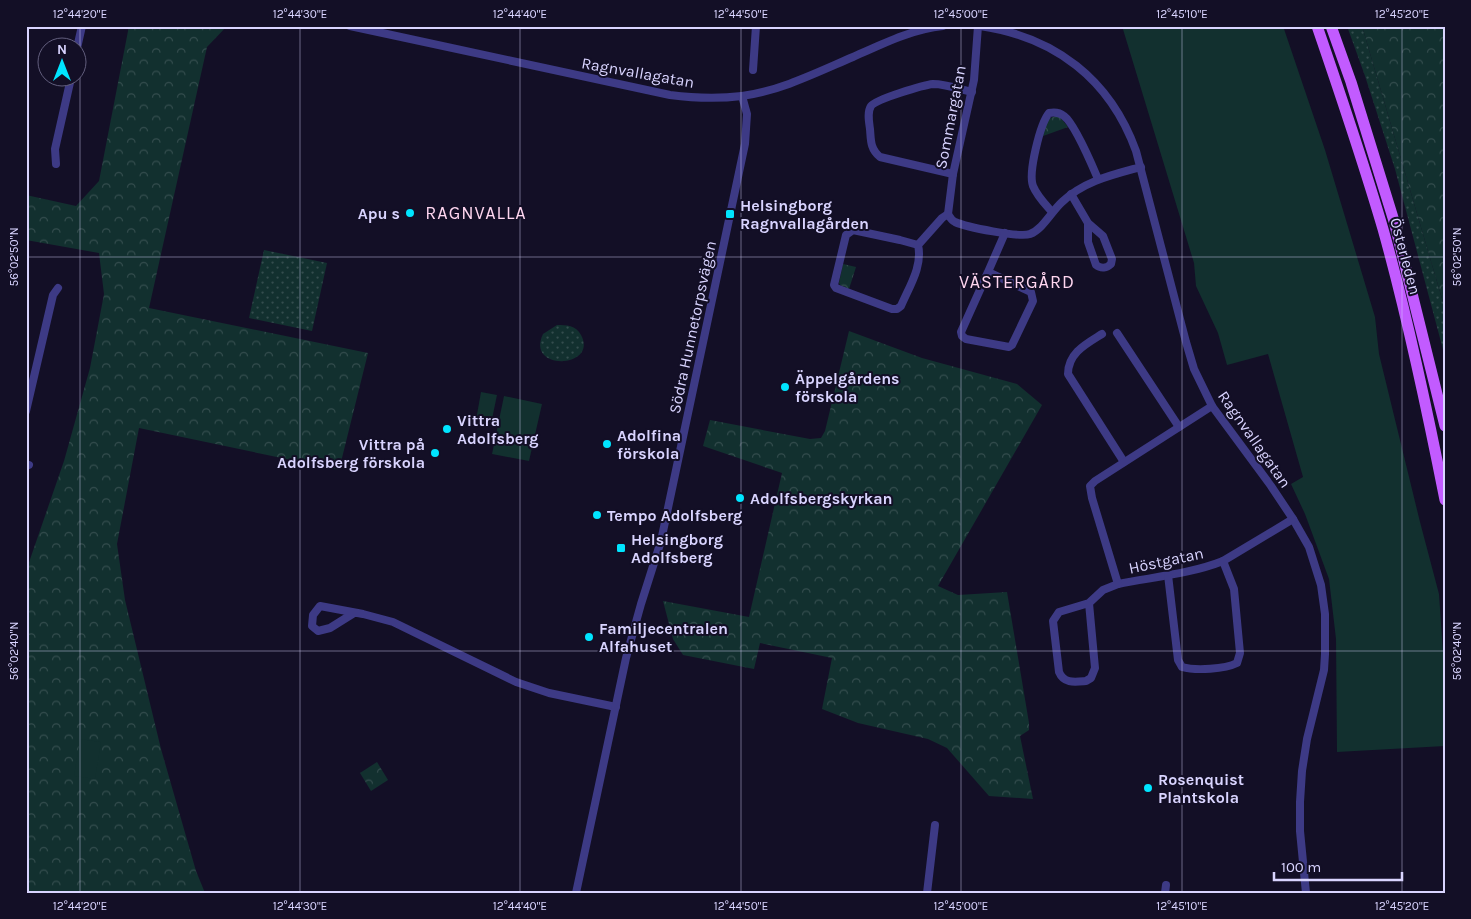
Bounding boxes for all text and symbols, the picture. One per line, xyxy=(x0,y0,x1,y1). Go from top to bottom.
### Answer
text: 12°44'20"E xyxy=(53,7,107,21)
text: 12°44'30"E xyxy=(273,7,327,21)
text: 12°44'40"E xyxy=(493,7,547,21)
text: 12°44'50"E xyxy=(714,7,768,21)
text: 12°45'00"E xyxy=(934,7,988,21)
text: 12°45'10"E xyxy=(1156,7,1208,21)
text: 12°45'20"E xyxy=(1375,7,1429,21)
north arrow xyxy=(38,38,88,88)
text: N xyxy=(57,41,67,58)
street label: Ragnvallagatan xyxy=(580,53,696,92)
street label: Sommargatan xyxy=(931,64,970,170)
place label: Helsingborg Ragnvallagården xyxy=(740,196,869,233)
district label: RAGNVALLA xyxy=(425,202,527,224)
place label: Apu s xyxy=(358,204,400,223)
marker: Apu s xyxy=(404,207,416,219)
marker: Helsingborg Ragnvallagården xyxy=(724,208,736,220)
street label: Österleden xyxy=(1386,216,1425,297)
text: 56°02'50"N xyxy=(7,227,21,287)
text: 56°02'50"N xyxy=(1450,227,1464,287)
street label: Södra Hunnetorpsvägen xyxy=(665,239,720,415)
district label: VÄSTERGÅRD xyxy=(959,271,1075,293)
place label: Äppelgårdens förskola xyxy=(795,369,900,406)
marker: Äppelgårdens förskola xyxy=(779,381,791,393)
street label: Ragnvallagatan xyxy=(1214,387,1295,492)
place label: Vittra Adolfsberg xyxy=(457,411,539,448)
marker: Vittra Adolfsberg xyxy=(441,423,453,435)
place label: Adolfina förskola xyxy=(617,426,681,463)
place label: Vittra på Adolfsberg förskola xyxy=(277,435,425,472)
marker: Adolfina förskola xyxy=(601,438,613,450)
marker: Vittra på Adolfsberg förskola xyxy=(429,447,441,459)
place label: Adolfsbergskyrkan xyxy=(750,489,893,508)
marker: Adolfsbergskyrkan xyxy=(734,492,746,504)
place label: Tempo Adolfsberg xyxy=(607,506,742,525)
marker: Tempo Adolfsberg xyxy=(591,509,603,521)
place label: Helsingborg Adolfsberg xyxy=(631,530,723,567)
marker: Helsingborg Adolfsberg xyxy=(615,542,627,554)
street label: Höstgatan xyxy=(1127,543,1205,578)
place label: Familjecentralen Alfahuset xyxy=(599,619,728,656)
text: 56°02'40"N xyxy=(7,621,21,681)
text: 56°02'40"N xyxy=(1450,621,1464,681)
marker: Familjecentralen Alfahuset xyxy=(583,631,595,643)
place label: Rosenquist Plantskola xyxy=(1158,770,1244,807)
marker: Rosenquist Plantskola xyxy=(1142,782,1154,794)
scale bar xyxy=(1274,849,1401,881)
text: 100 m xyxy=(1281,858,1321,876)
text: 12°44'20"E xyxy=(53,899,107,913)
text: 12°44'30"E xyxy=(273,899,327,913)
text: 12°44'40"E xyxy=(493,899,547,913)
text: 12°44'50"E xyxy=(714,899,768,913)
text: 12°45'00"E xyxy=(934,899,988,913)
text: 12°45'10"E xyxy=(1156,899,1208,913)
text: 12°45'20"E xyxy=(1375,899,1429,913)

